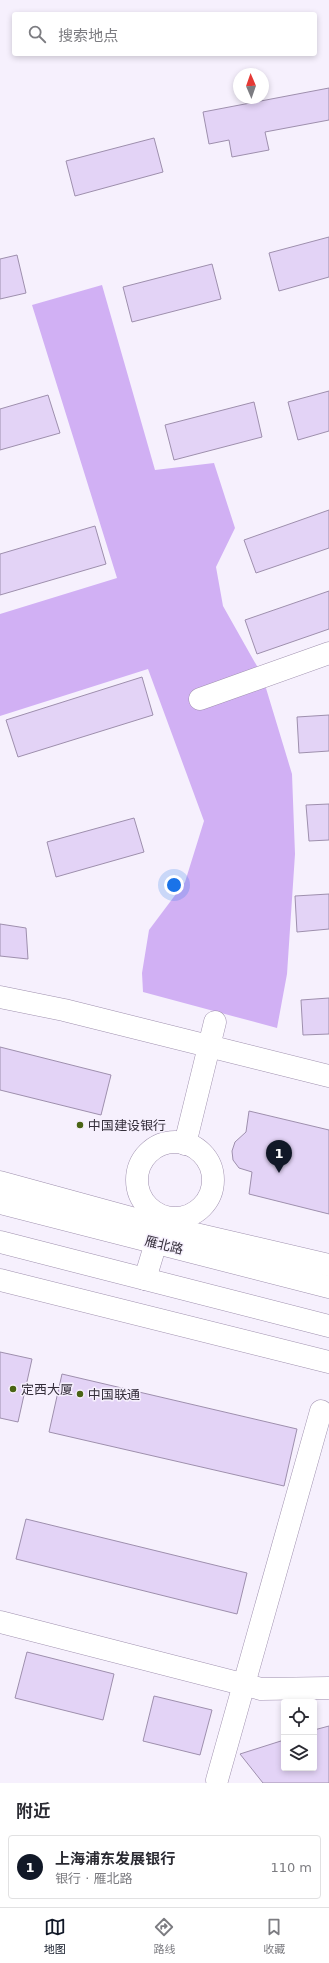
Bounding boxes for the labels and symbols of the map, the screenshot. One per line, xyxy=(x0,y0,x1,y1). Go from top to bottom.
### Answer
north arrow xyxy=(233,68,269,104)
your location xyxy=(164,875,184,895)
place label: 中国建设银行 xyxy=(88,1118,166,1133)
marker: 中国建设银行 xyxy=(75,1120,85,1130)
pin: 1 xyxy=(266,1140,292,1173)
street label: 雁北路 xyxy=(143,1233,185,1257)
place label: 定西大厦 xyxy=(21,1382,73,1397)
marker: 定西大厦 xyxy=(8,1384,18,1394)
place label: 中国联通 xyxy=(88,1387,140,1402)
marker: 中国联通 xyxy=(75,1389,85,1399)

